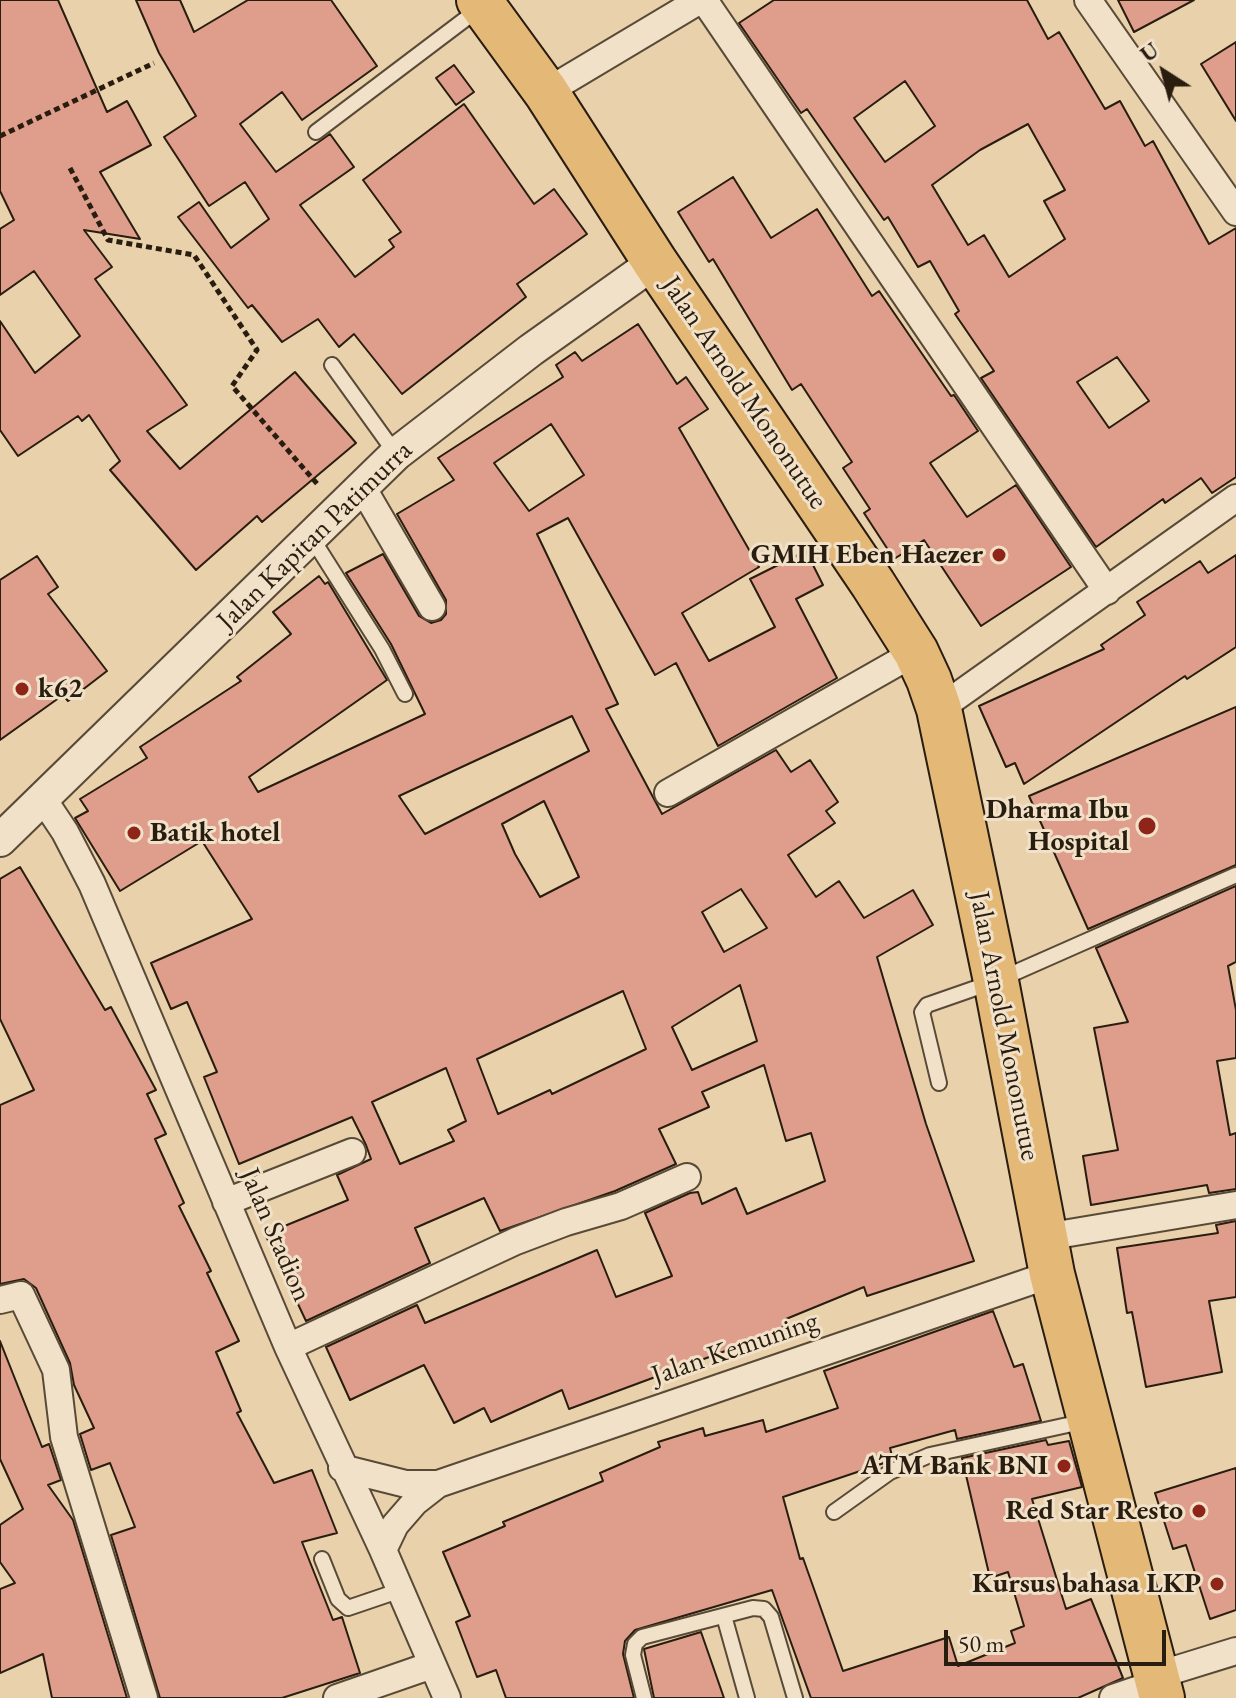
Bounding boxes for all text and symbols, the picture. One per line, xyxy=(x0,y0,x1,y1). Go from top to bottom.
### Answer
north arrow xyxy=(1124,32,1204,112)
text: U xyxy=(1134,36,1165,69)
street label: Jalan Arnold Mononutue xyxy=(654,270,834,516)
street label: Jalan Kapitan Patimurra xyxy=(210,434,420,638)
place label: GMIH Eben Haezer xyxy=(751,538,983,572)
marker: GMIH Eben Haezer xyxy=(990,546,1008,564)
place label: k62 xyxy=(38,672,83,706)
marker: k62 xyxy=(13,680,31,698)
place label: Dharma Ibu Hospital xyxy=(986,793,1129,859)
marker: Dharma Ibu Hospital xyxy=(1136,815,1158,837)
place label: Batik hotel xyxy=(150,816,280,850)
marker: Batik hotel xyxy=(125,824,143,842)
street label: Jalan Arnold Mononutue xyxy=(961,889,1047,1163)
street label: Jalan Stadion xyxy=(232,1163,318,1307)
street label: Jalan Kemuning xyxy=(647,1305,823,1393)
place label: ATM Bank BNI xyxy=(861,1449,1048,1483)
marker: ATM Bank BNI xyxy=(1055,1457,1073,1475)
place label: Red Star Resto xyxy=(1006,1494,1183,1528)
marker: Red Star Resto xyxy=(1190,1502,1208,1520)
place label: Kursus bahasa LKP xyxy=(972,1567,1201,1601)
marker: Kursus bahasa LKP xyxy=(1208,1575,1226,1593)
scale bar xyxy=(948,1614,1170,1664)
text: 50 m xyxy=(958,1628,1005,1659)

